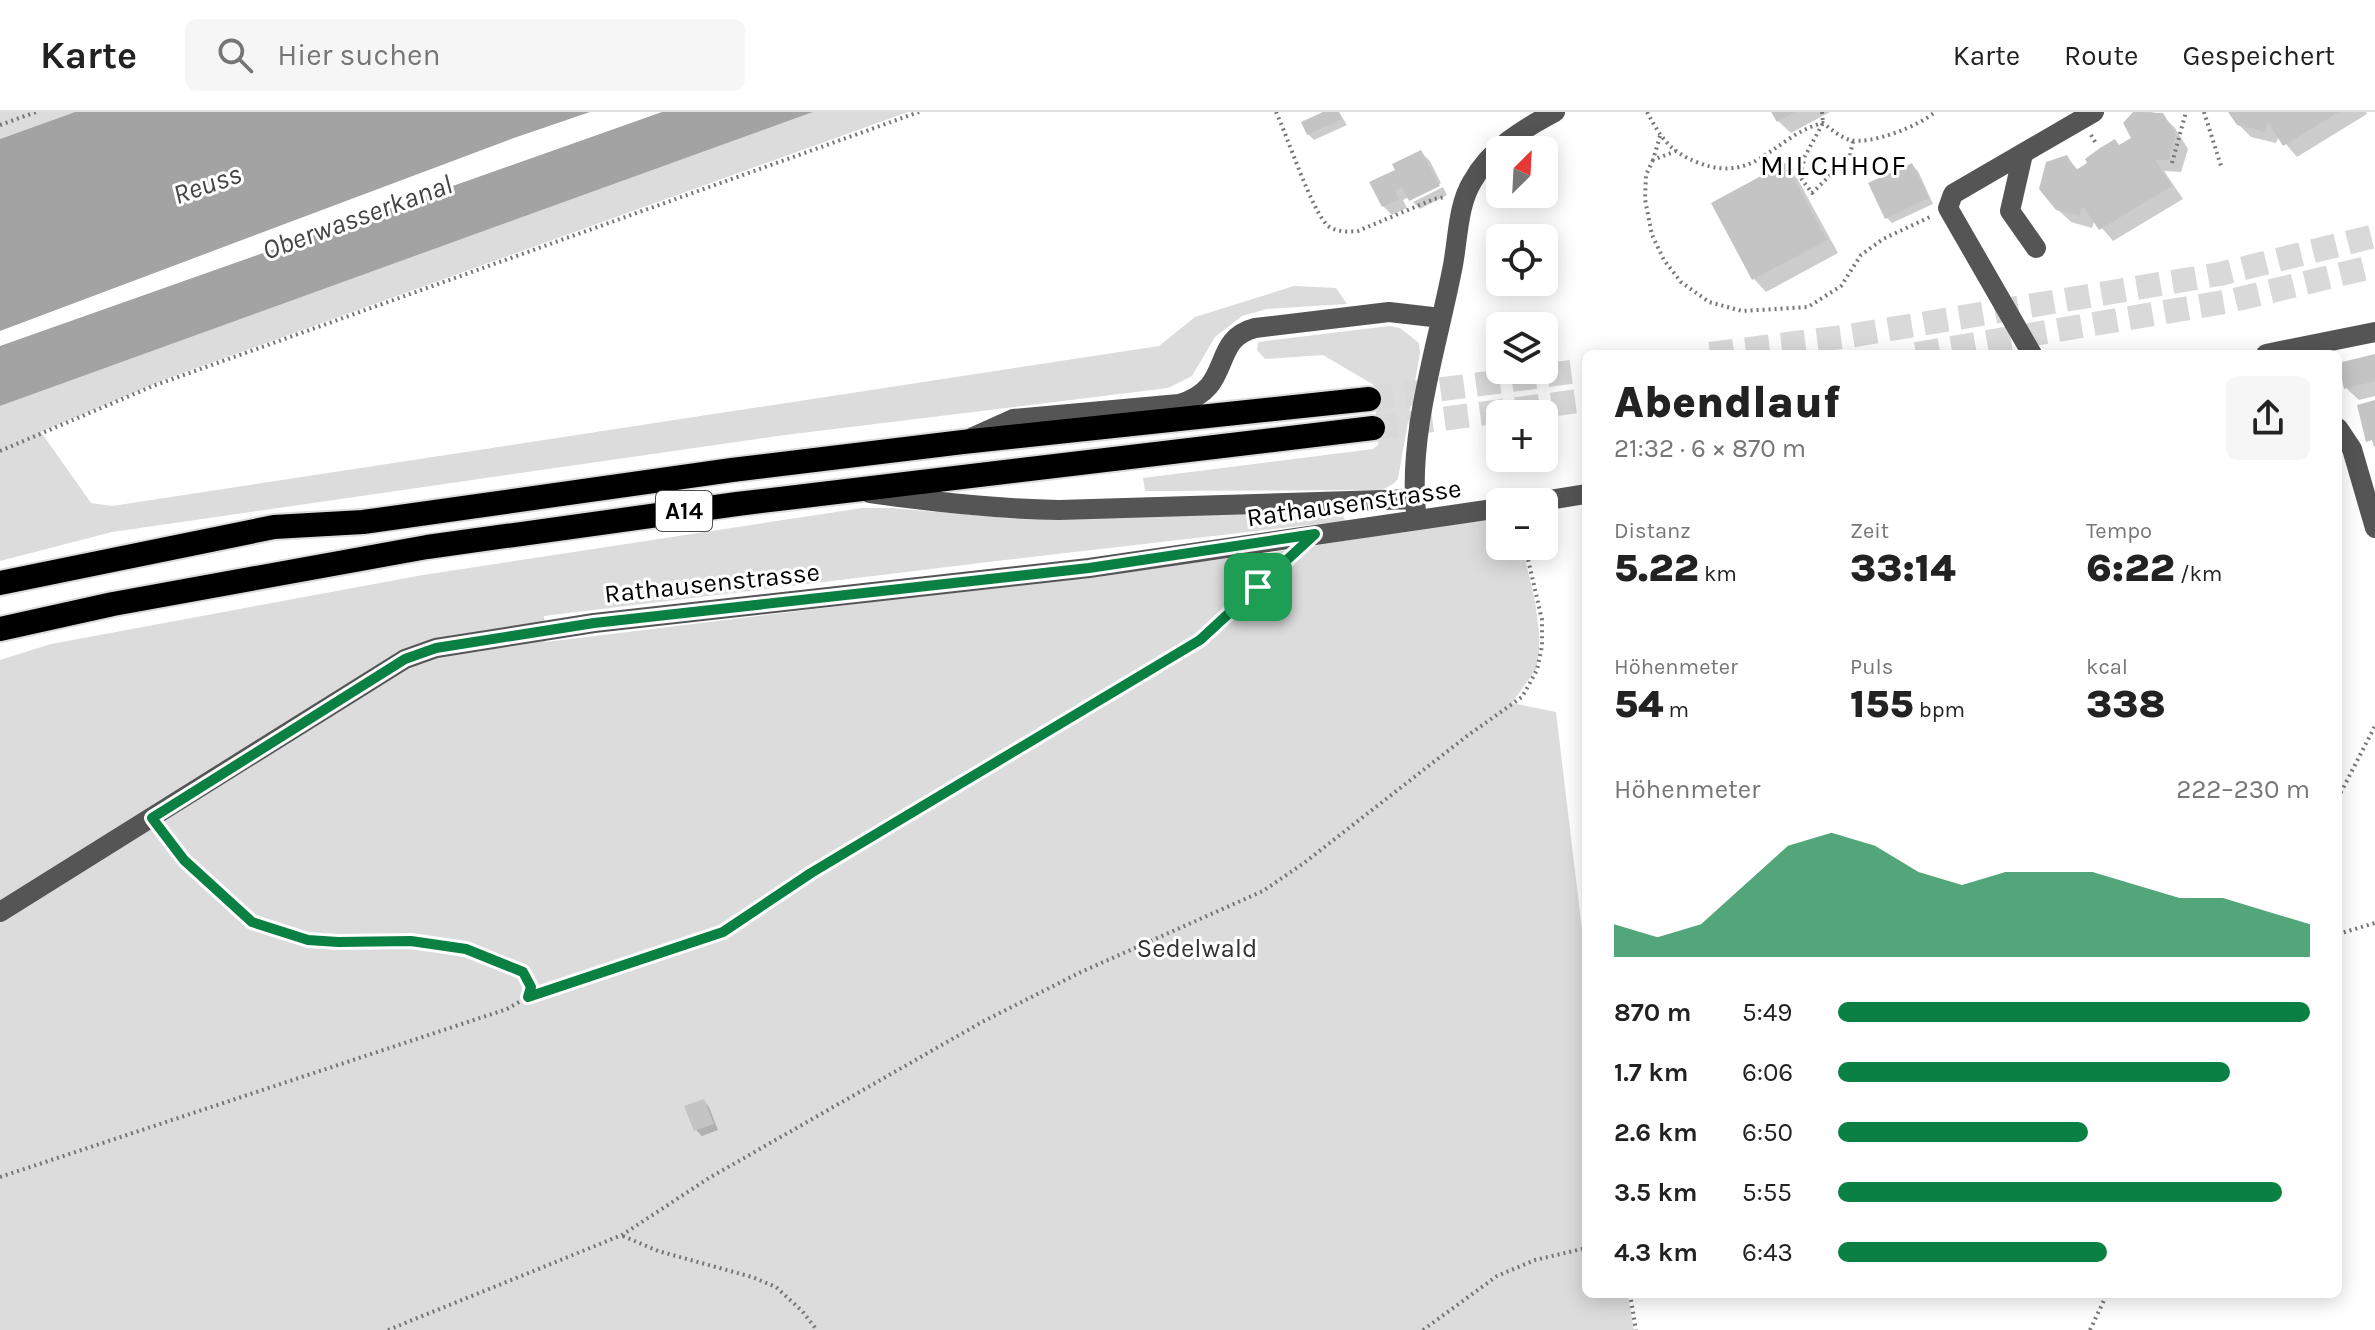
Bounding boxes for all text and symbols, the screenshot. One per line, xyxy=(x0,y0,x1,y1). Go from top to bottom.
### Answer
search box xyxy=(185,19,745,91)
text: Karte xyxy=(40,33,137,78)
icon: search xyxy=(213,33,257,77)
text: Hier suchen xyxy=(277,37,441,73)
text: Karte xyxy=(1953,39,2020,72)
text: Route xyxy=(2064,39,2138,72)
text: Gespeichert xyxy=(2182,39,2335,72)
north arrow xyxy=(1486,136,1558,208)
map controls xyxy=(1486,136,1558,560)
district label: MILCHHOF xyxy=(1760,149,1908,182)
water label: Reuss xyxy=(168,157,246,211)
water label: Oberwasserkanal xyxy=(258,167,456,267)
button: locate xyxy=(1486,224,1558,296)
button: layers xyxy=(1486,312,1558,384)
button: share xyxy=(2226,376,2310,460)
text: Abendlauf xyxy=(1614,377,1840,428)
button: + xyxy=(1486,400,1558,472)
text: 21:32 · 6 × 870 m xyxy=(1614,433,1806,464)
street label: Rathausenstrasse xyxy=(1245,473,1463,533)
button: − xyxy=(1486,488,1558,560)
road number: A14 xyxy=(656,491,712,531)
text: Distanz xyxy=(1614,518,1691,544)
text: Zeit xyxy=(1850,518,1889,544)
text: Tempo xyxy=(2086,518,2152,544)
text: 5.22 xyxy=(1614,544,1699,591)
text: 33:14 xyxy=(1850,544,1956,591)
text: 6:22 xyxy=(2086,544,2175,591)
pin xyxy=(1224,553,1292,621)
street label: Rathausenstrasse xyxy=(603,556,821,610)
text: km xyxy=(1699,561,1737,587)
text: /km xyxy=(2175,561,2222,587)
icon: arrive xyxy=(1236,565,1280,609)
text: Höhenmeter xyxy=(1614,654,1738,680)
text: Puls xyxy=(1850,654,1893,680)
text: kcal xyxy=(2086,654,2128,680)
text: 54 xyxy=(1614,680,1663,727)
text: 155 xyxy=(1850,680,1913,727)
text: 338 xyxy=(2086,680,2166,727)
text: m xyxy=(1663,697,1689,723)
text: bpm xyxy=(1913,697,1965,723)
text: Höhenmeter xyxy=(1614,774,1761,805)
text: 222–230 m xyxy=(2176,774,2310,805)
park label: Sedelwald xyxy=(1137,933,1257,964)
text: 870 m xyxy=(1614,997,1691,1028)
text: 5:49 xyxy=(1742,997,1792,1028)
text: 1.7 km xyxy=(1614,1057,1688,1088)
text: 6:06 xyxy=(1742,1057,1793,1088)
text: 2.6 km xyxy=(1614,1117,1698,1148)
text: 6:50 xyxy=(1742,1117,1793,1148)
text: 3.5 km xyxy=(1614,1177,1698,1208)
text: 5:55 xyxy=(1742,1177,1792,1208)
text: 4.3 km xyxy=(1614,1237,1698,1268)
text: 6:43 xyxy=(1742,1237,1793,1268)

